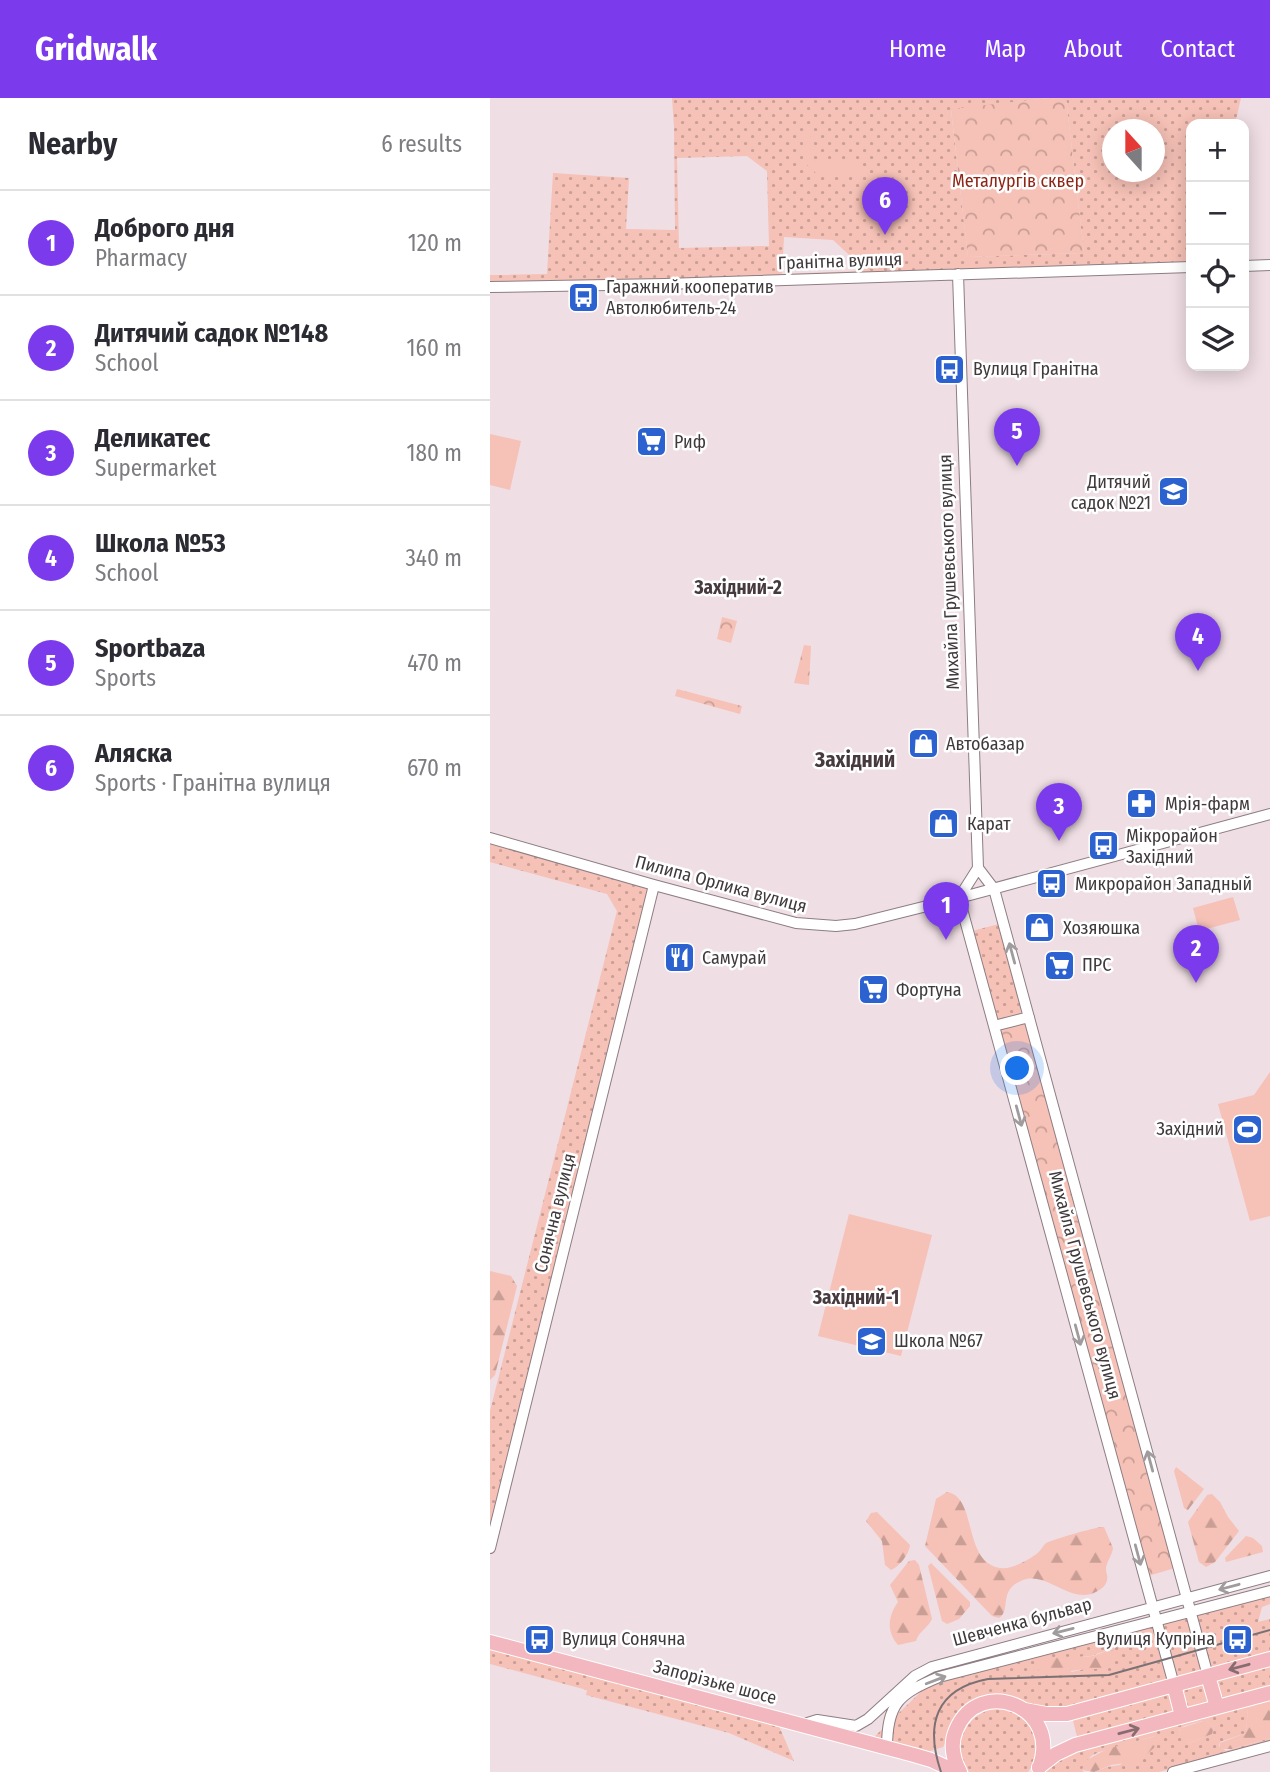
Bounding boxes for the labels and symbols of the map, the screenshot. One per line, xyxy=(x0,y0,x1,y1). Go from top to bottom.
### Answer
north arrow xyxy=(1102,119,1165,182)
park label: Металургів сквер xyxy=(952,170,1084,192)
pin: 6 xyxy=(862,177,908,235)
street label: Гранітна вулиця xyxy=(777,248,903,274)
place label: Гаражний кооператив Автолюбитель-24 xyxy=(606,276,774,319)
bus stop icon: Гаражний кооператив Автолюбитель-24 xyxy=(566,280,600,314)
bus stop icon: Вулиця Гранітна xyxy=(933,352,967,386)
place label: Вулиця Гранітна xyxy=(973,358,1099,380)
pin: 5 xyxy=(994,408,1040,466)
supermarket icon: Риф xyxy=(634,425,668,459)
place label: Риф xyxy=(674,431,706,453)
street label: Михайла Грушевського вулиця xyxy=(934,454,964,690)
place label: Дитячий садок №21 xyxy=(1071,471,1151,514)
school or university icon: Дитячий садок №21 xyxy=(1157,475,1191,509)
district label: Західний-2 xyxy=(693,576,782,599)
pin: 4 xyxy=(1175,613,1221,671)
shop icon: Автобазар xyxy=(906,727,940,761)
place label: Автобазар xyxy=(946,733,1025,755)
district label: Західний xyxy=(814,747,895,773)
pin: 3 xyxy=(1036,783,1082,841)
pharmacy icon: Мрія-фарм xyxy=(1125,787,1159,821)
place label: Мрія-фарм xyxy=(1165,793,1250,815)
shop icon: Карат xyxy=(927,807,961,841)
place label: Карат xyxy=(967,813,1011,835)
place label: Мікрорайон Західний xyxy=(1126,825,1218,868)
bus stop icon: Мікрорайон Західний xyxy=(1086,829,1120,863)
street label: Пилипа Орлика вулиця xyxy=(633,850,809,918)
bus stop icon: Микрорайон Западный xyxy=(1035,867,1069,901)
place label: Микрорайон Западный xyxy=(1075,873,1252,895)
pin: 1 xyxy=(923,882,969,940)
shop icon: Хозяюшка xyxy=(1023,911,1057,945)
place label: Хозяюшка xyxy=(1063,917,1140,939)
pin: 2 xyxy=(1173,925,1219,983)
restaurant icon: Самурай xyxy=(662,941,696,975)
one-way arrow xyxy=(1004,942,1017,964)
place label: Самурай xyxy=(702,947,767,969)
supermarket icon: ПРС xyxy=(1042,948,1076,982)
place label: ПРС xyxy=(1082,954,1111,976)
supermarket icon: Фортуна xyxy=(856,973,890,1007)
place label: Фортуна xyxy=(896,979,962,1001)
your location xyxy=(1000,1051,1034,1085)
one-way arrow xyxy=(1013,1105,1026,1127)
sports icon: Західний xyxy=(1230,1112,1264,1146)
place label: Західний xyxy=(1156,1118,1224,1140)
street label: Сонячна вулиця xyxy=(530,1151,580,1275)
street label: Михайла Грушевського вулиця xyxy=(1044,1168,1126,1402)
district label: Західний-1 xyxy=(812,1286,899,1309)
school or university icon: Школа №67 xyxy=(854,1324,888,1358)
one-way arrow xyxy=(1073,1324,1086,1346)
place label: Школа №67 xyxy=(894,1330,983,1352)
one-way arrow xyxy=(1143,1450,1156,1473)
one-way arrow xyxy=(1132,1543,1145,1566)
one-way arrow xyxy=(1218,1581,1240,1594)
street label: Шевченка бульвар xyxy=(950,1593,1094,1651)
bus stop icon: Вулиця Сонячна xyxy=(522,1622,556,1656)
bus stop icon: Вулиця Купріна xyxy=(1221,1622,1255,1656)
one-way arrow xyxy=(1052,1625,1075,1638)
place label: Вулиця Сонячна xyxy=(562,1628,686,1650)
place label: Вулиця Купріна xyxy=(1096,1628,1215,1650)
street label: Запорізьке шосе xyxy=(651,1655,779,1709)
one-way arrow xyxy=(1228,1662,1250,1675)
one-way arrow xyxy=(924,1672,946,1685)
one-way arrow xyxy=(1117,1723,1139,1736)

